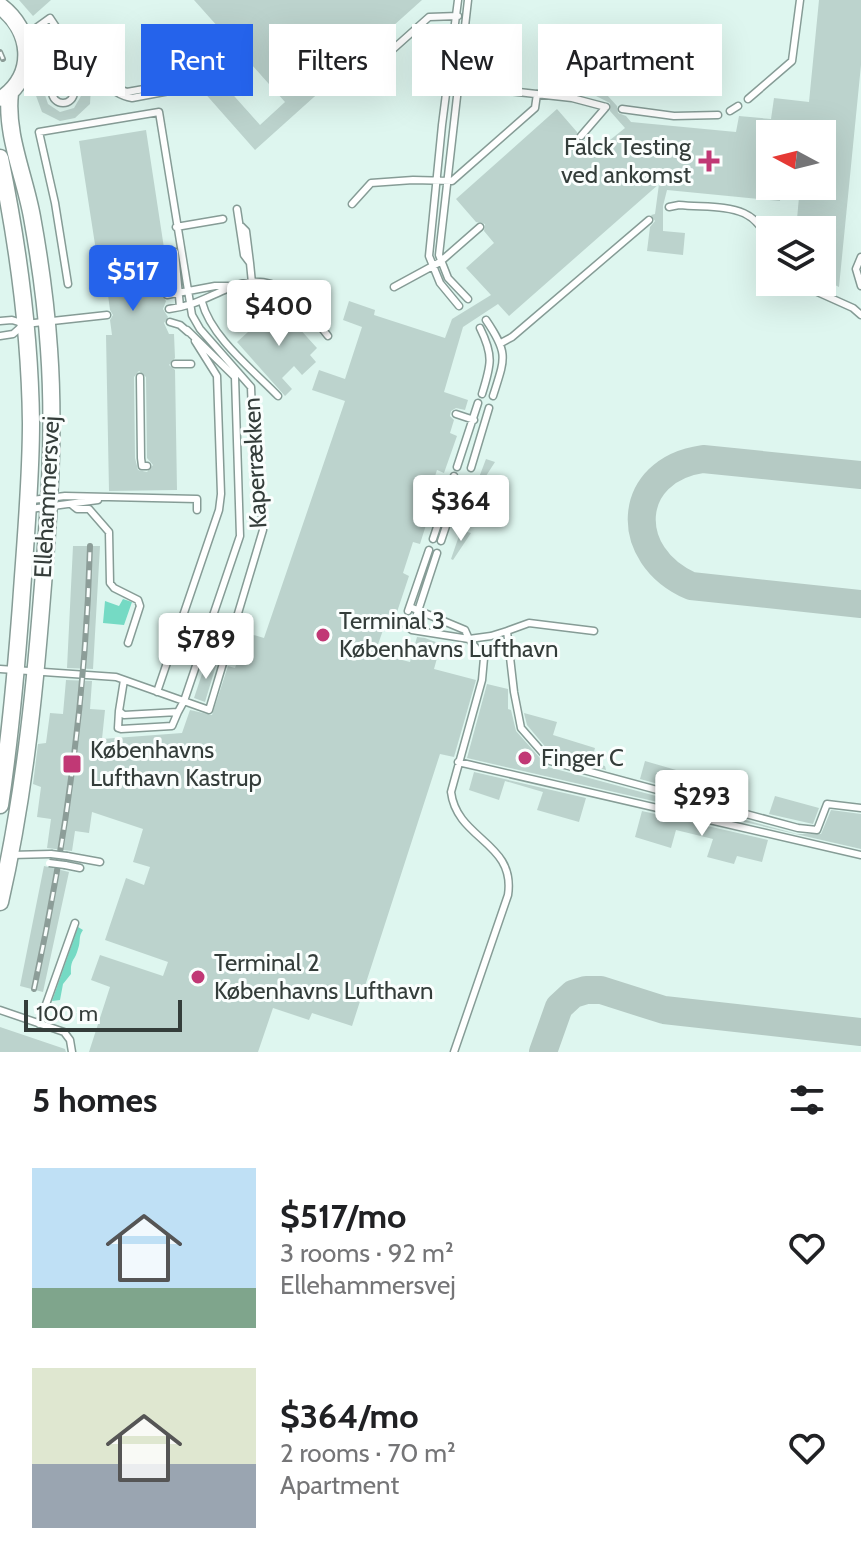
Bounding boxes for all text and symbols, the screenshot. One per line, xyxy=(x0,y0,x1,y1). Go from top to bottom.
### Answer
chip: Buy xyxy=(24,24,125,96)
chip: Rent xyxy=(141,24,253,96)
chip: Filters xyxy=(269,24,396,96)
chip: New xyxy=(412,24,522,96)
chip: Apartment xyxy=(538,24,722,96)
north arrow xyxy=(756,120,836,200)
map controls xyxy=(756,120,836,296)
place label: Falck Testing ved ankomst xyxy=(561,132,692,189)
marker: Falck Testing ved ankomst xyxy=(698,150,720,172)
button: layers xyxy=(756,216,836,296)
pin: $517 xyxy=(86,245,180,313)
text: $517 xyxy=(107,255,159,287)
pin: $400 xyxy=(232,280,326,348)
text: $400 xyxy=(245,290,313,322)
street label: Kaperrækken xyxy=(237,397,272,529)
street label: Ellehammersvej xyxy=(28,415,65,579)
pin: $364 xyxy=(414,475,508,543)
text: $364 xyxy=(431,485,491,517)
place label: Terminal 3 Københavns Lufthavn xyxy=(339,606,558,663)
pin: $789 xyxy=(159,613,253,681)
text: $789 xyxy=(177,623,235,655)
marker: Terminal 3 Københavns Lufthavn xyxy=(314,626,332,644)
place label: Københavns Lufthavn Kastrup xyxy=(90,735,262,792)
place label: Finger C xyxy=(541,743,624,772)
marker: Finger C xyxy=(516,749,534,767)
marker: Københavns Lufthavn Kastrup xyxy=(61,753,83,775)
pin: $293 xyxy=(655,770,749,838)
text: $293 xyxy=(673,780,731,812)
place label: Terminal 2 Københavns Lufthavn xyxy=(214,948,433,1005)
marker: Terminal 2 Københavns Lufthavn xyxy=(189,968,207,986)
scale bar xyxy=(24,996,182,1032)
text: 100 m xyxy=(36,1000,98,1027)
icon: filters xyxy=(785,1078,829,1122)
text: 5 homes xyxy=(32,1079,157,1121)
text: $517/mo xyxy=(280,1195,406,1237)
icon: home xyxy=(96,1200,192,1296)
icon: heart xyxy=(785,1226,829,1270)
text: 3 rooms · 92 m² xyxy=(280,1237,454,1269)
text: Ellehammersvej xyxy=(280,1269,456,1301)
text: $364/mo xyxy=(280,1395,419,1437)
icon: home xyxy=(96,1400,192,1496)
icon: heart xyxy=(785,1426,829,1470)
text: 2 rooms · 70 m² xyxy=(280,1437,456,1469)
text: Apartment xyxy=(280,1469,399,1501)

